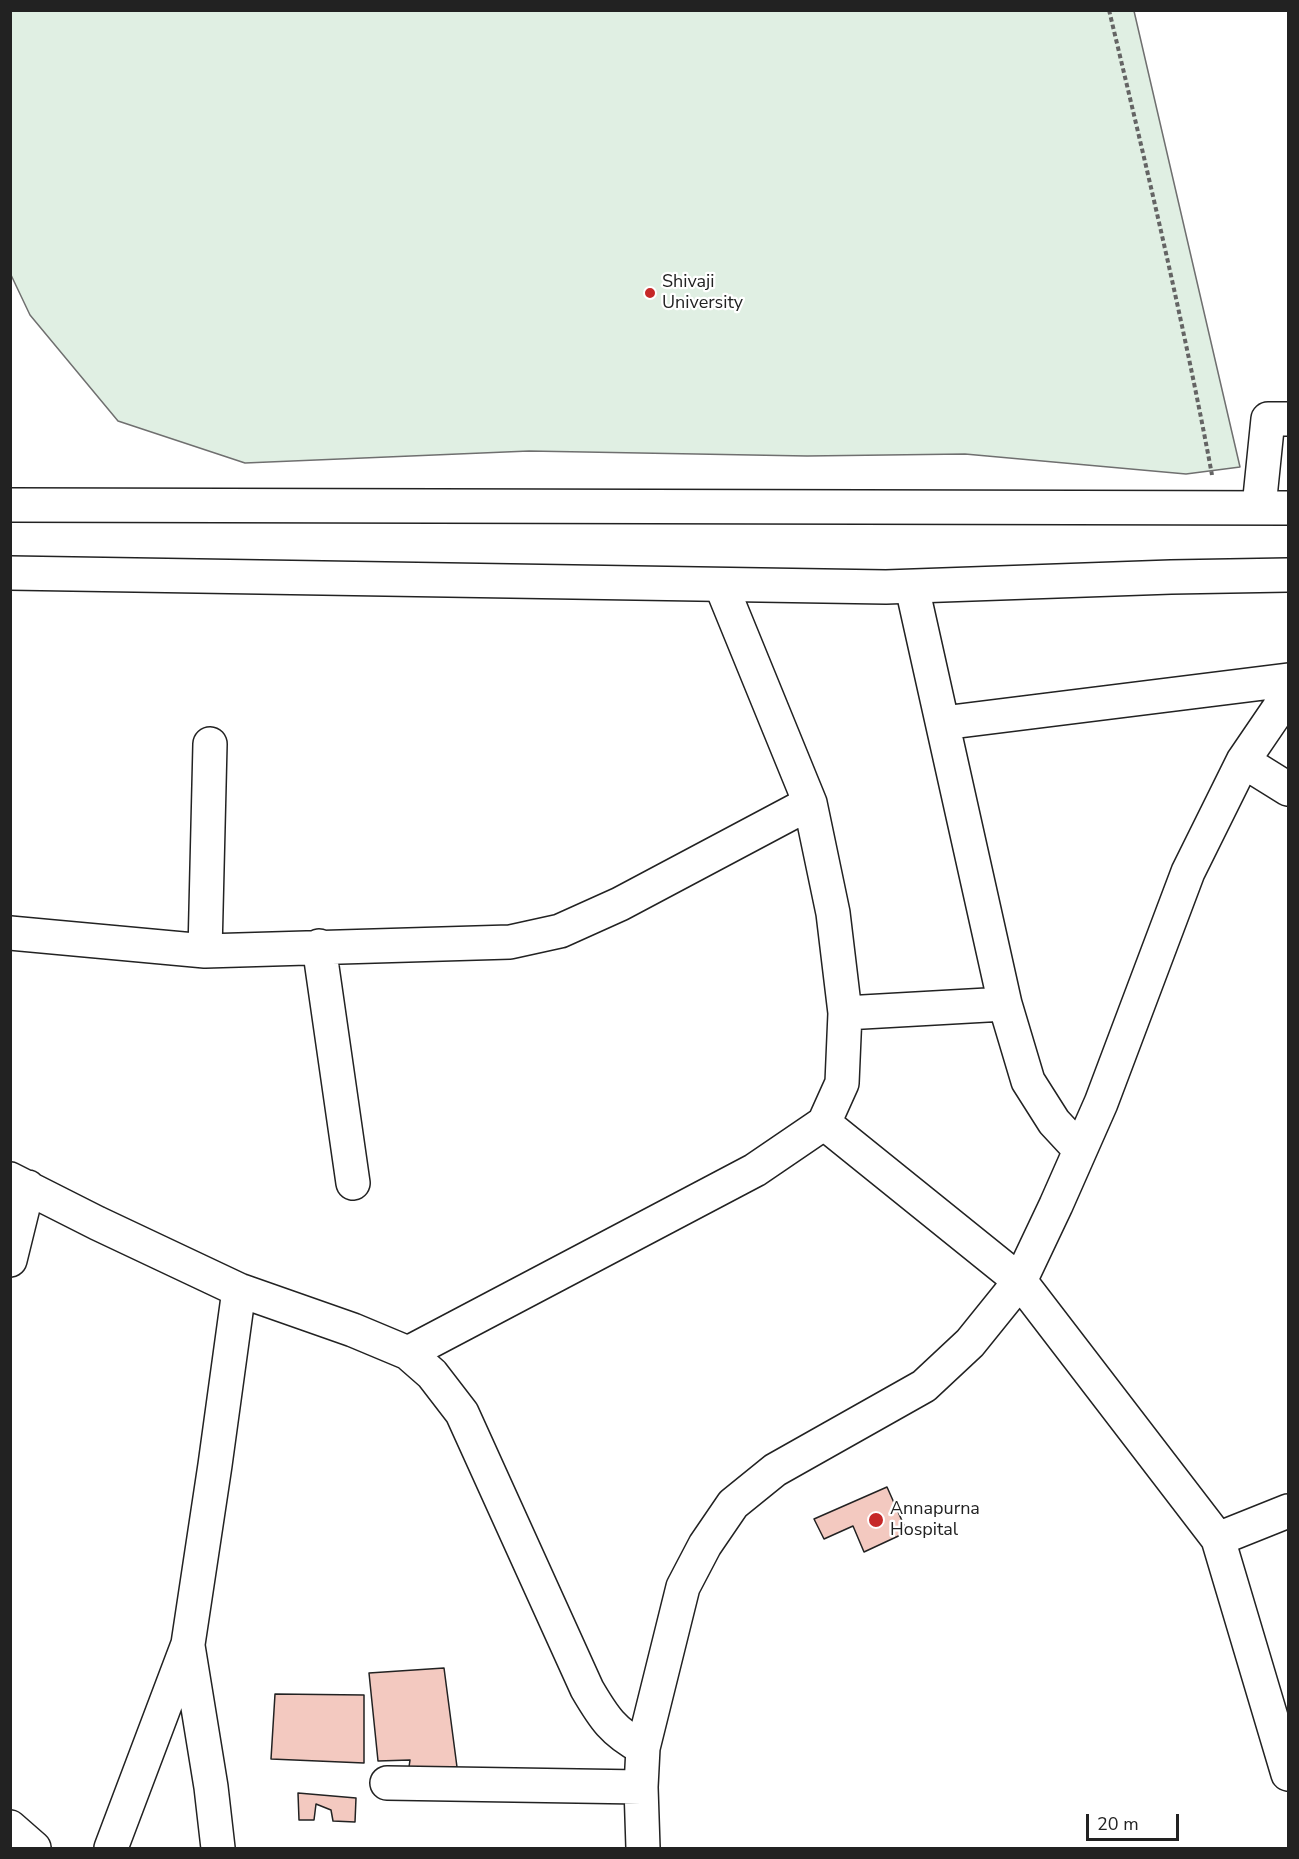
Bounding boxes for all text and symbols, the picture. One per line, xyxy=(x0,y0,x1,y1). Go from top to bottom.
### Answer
place label: Shivaji University xyxy=(662,272,743,314)
marker: Shivaji University xyxy=(643,286,657,300)
place label: Annapurna Hospital xyxy=(890,1499,980,1541)
marker: Annapurna Hospital xyxy=(867,1511,885,1529)
scale bar xyxy=(1089,1802,1182,1840)
text: 20 m xyxy=(1097,1812,1139,1836)

